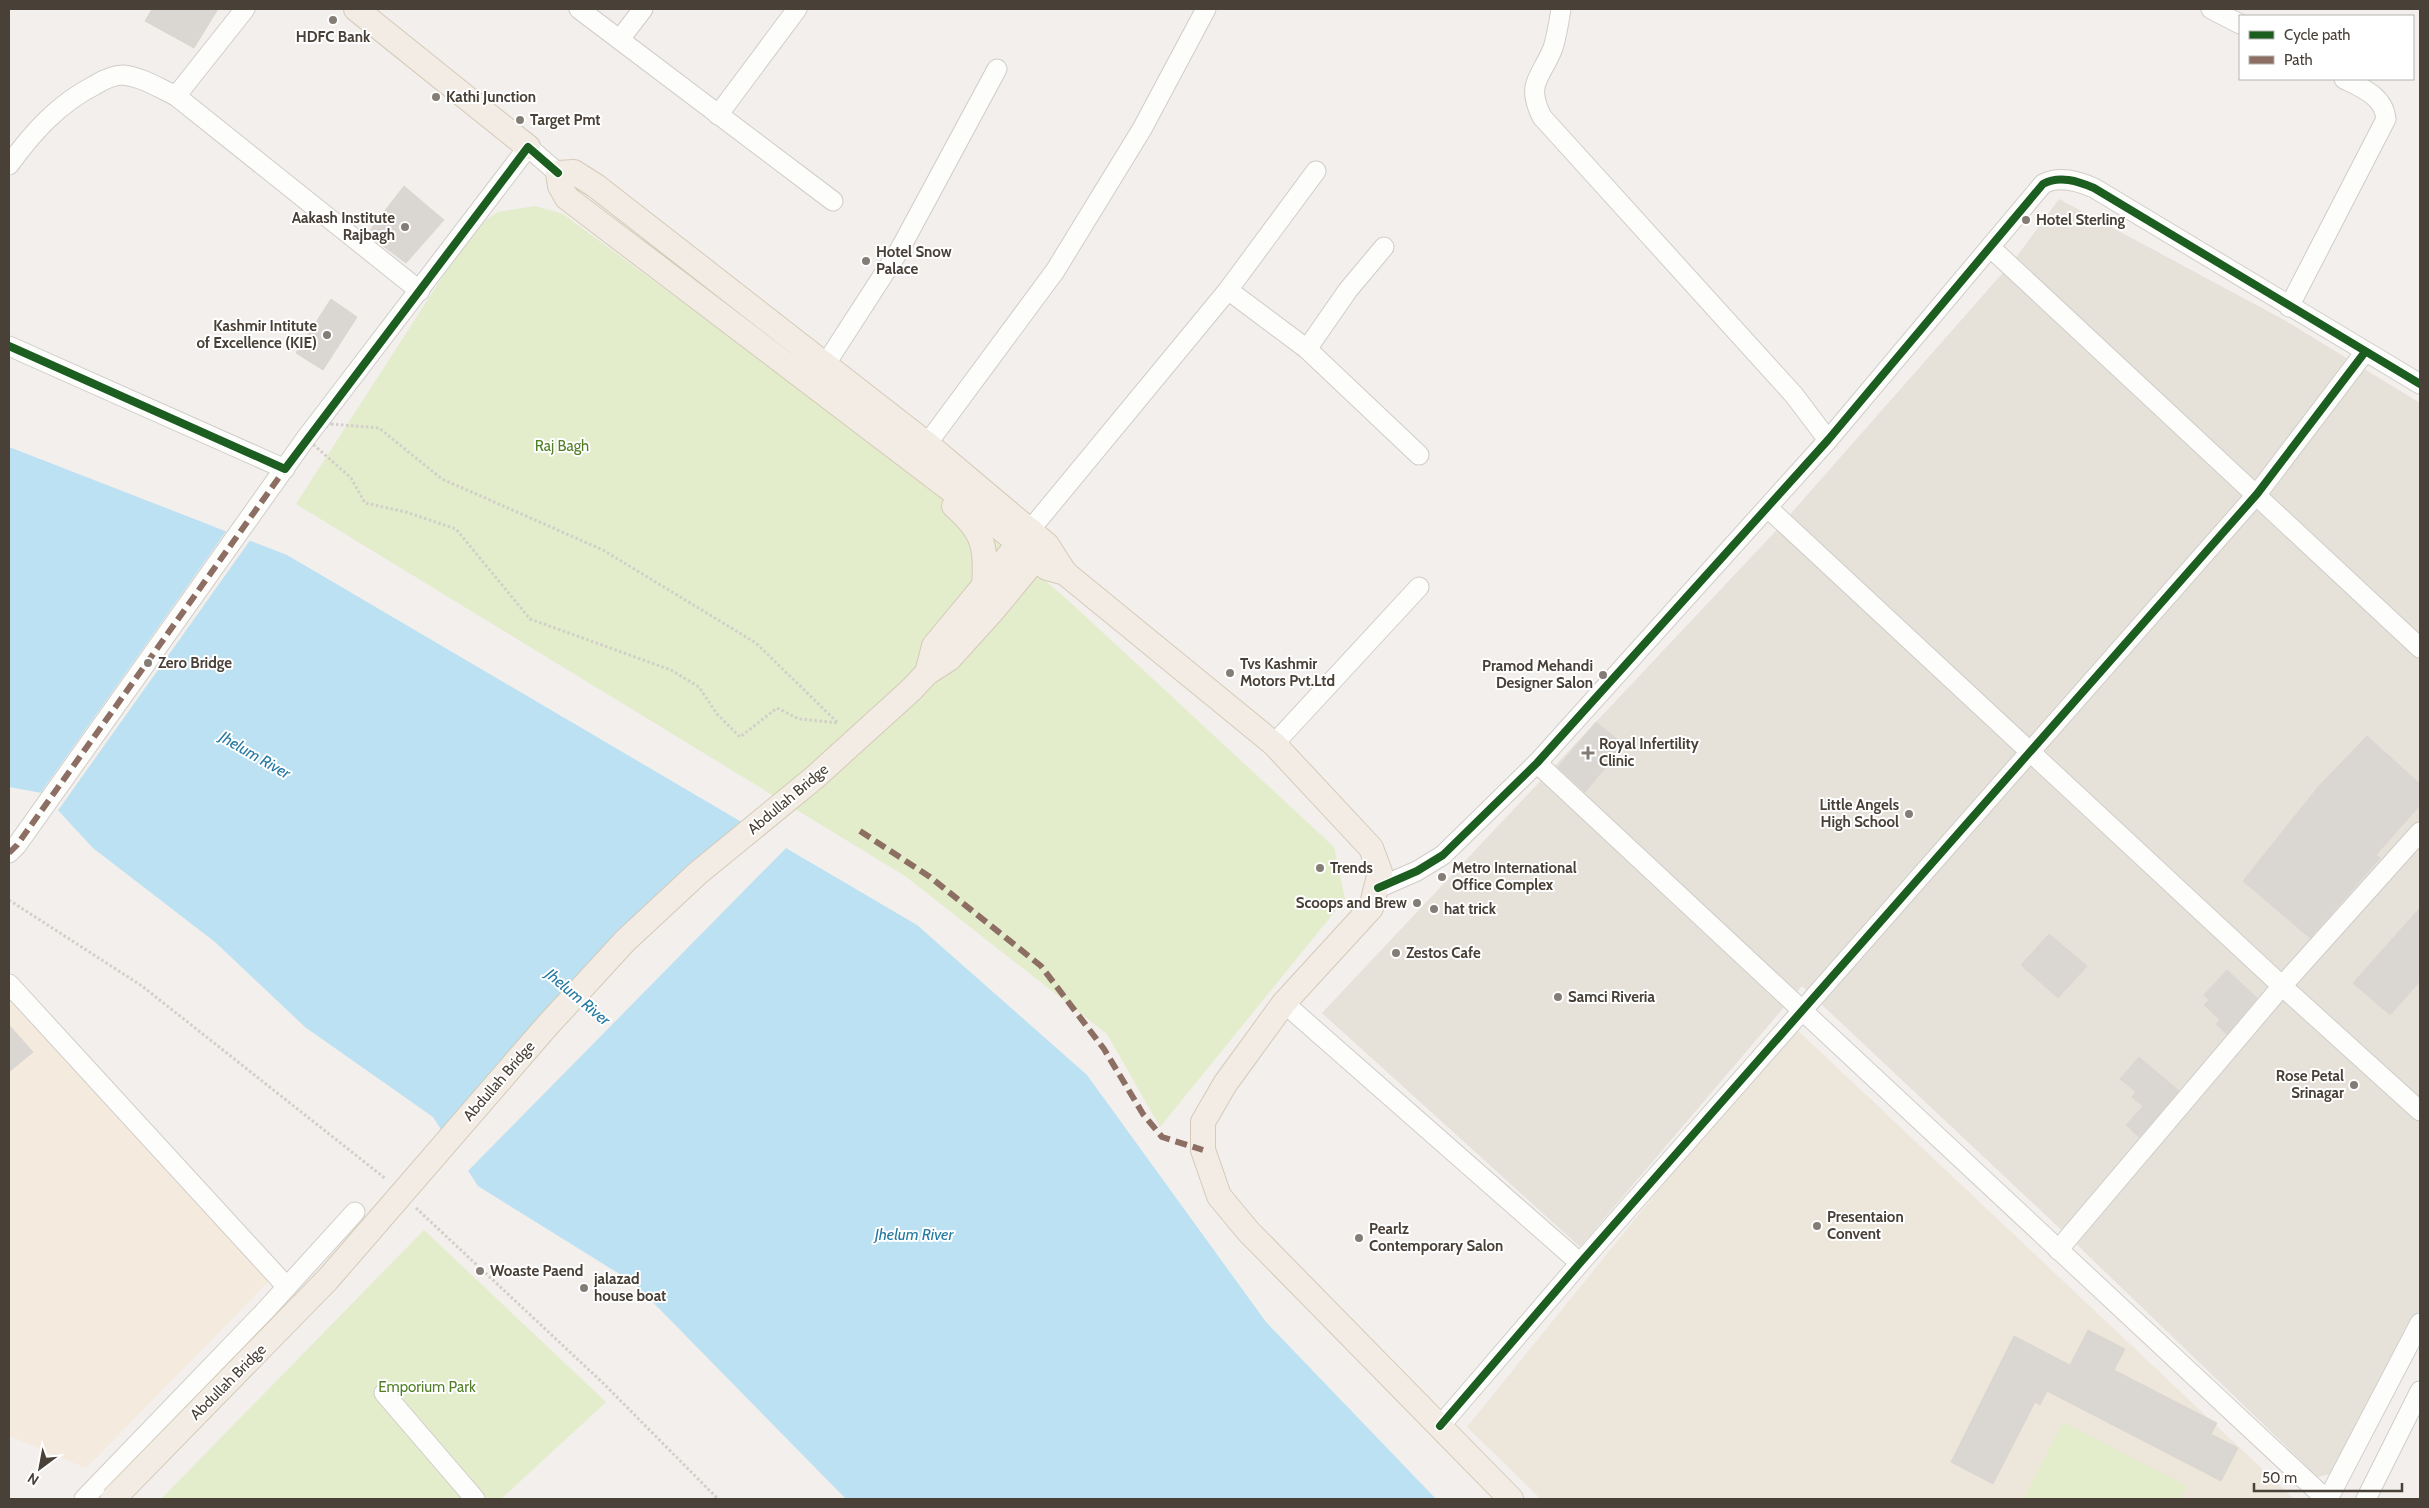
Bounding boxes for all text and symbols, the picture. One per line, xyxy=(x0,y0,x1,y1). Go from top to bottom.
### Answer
marker: HDFC Bank xyxy=(327,14,339,26)
legend xyxy=(2239,15,2414,80)
text: Cycle path xyxy=(2284,26,2350,44)
place label: HDFC Bank xyxy=(296,28,371,46)
text: Path xyxy=(2284,51,2313,69)
place label: Kathi Junction xyxy=(446,88,536,106)
marker: Kathi Junction xyxy=(430,91,442,103)
place label: Target Pmt xyxy=(530,111,601,129)
marker: Target Pmt xyxy=(514,114,526,126)
place label: Aakash Institute Rajbagh xyxy=(292,209,395,244)
place label: Hotel Sterling xyxy=(2036,211,2126,229)
marker: Hotel Sterling xyxy=(2020,214,2032,226)
marker: Aakash Institute Rajbagh xyxy=(399,221,411,233)
place label: Hotel Snow Palace xyxy=(876,243,952,278)
marker: Hotel Snow Palace xyxy=(860,255,872,267)
place label: Kashmir Intitute of Excellence (KIE) xyxy=(196,317,317,352)
marker: Kashmir Intitute of Excellence (KIE) xyxy=(321,329,333,341)
park label: Raj Bagh xyxy=(535,437,589,455)
place label: Zero Bridge xyxy=(158,654,232,672)
place label: Tvs Kashmir Motors Pvt.Ltd xyxy=(1240,655,1335,690)
marker: Zero Bridge xyxy=(142,657,154,669)
place label: Pramod Mehandi Designer Salon xyxy=(1482,657,1593,692)
marker: Tvs Kashmir Motors Pvt.Ltd xyxy=(1224,667,1236,679)
marker: Pramod Mehandi Designer Salon xyxy=(1597,669,1609,681)
water label: Jhelum River xyxy=(214,726,295,783)
place label: Royal Infertility Clinic xyxy=(1599,735,1700,770)
marker: Royal Infertility Clinic xyxy=(1581,746,1595,760)
street label: Abdullah Bridge xyxy=(744,760,832,838)
place label: Little Angels High School xyxy=(1819,796,1899,831)
marker: Little Angels High School xyxy=(1903,808,1915,820)
place label: Trends xyxy=(1330,859,1373,877)
place label: Metro International Office Complex xyxy=(1452,859,1577,894)
marker: Trends xyxy=(1314,862,1326,874)
marker: Metro International Office Complex xyxy=(1436,871,1448,883)
place label: Scoops and Brew xyxy=(1296,894,1407,912)
marker: Scoops and Brew xyxy=(1411,897,1423,909)
place label: hat trick xyxy=(1444,900,1497,918)
marker: hat trick xyxy=(1428,903,1440,915)
place label: Zestos Cafe xyxy=(1406,944,1481,962)
marker: Zestos Cafe xyxy=(1390,947,1402,959)
water label: Jhelum River xyxy=(540,963,615,1030)
place label: Samci Riveria xyxy=(1568,988,1655,1006)
marker: Samci Riveria xyxy=(1552,991,1564,1003)
street label: Abdullah Bridge xyxy=(459,1037,539,1125)
place label: Rose Petal Srinagar xyxy=(2276,1067,2344,1102)
marker: Rose Petal Srinagar xyxy=(2348,1079,2360,1091)
place label: Presentaion Convent xyxy=(1827,1208,1904,1243)
place label: Pearlz Contemporary Salon xyxy=(1369,1220,1503,1255)
marker: Presentaion Convent xyxy=(1811,1220,1823,1232)
water label: Jhelum River xyxy=(873,1225,954,1244)
marker: Pearlz Contemporary Salon xyxy=(1353,1232,1365,1244)
place label: Woaste Paend xyxy=(490,1262,583,1280)
marker: Woaste Paend xyxy=(474,1265,486,1277)
place label: jalazad house boat xyxy=(593,1270,666,1305)
marker: jalazad house boat xyxy=(578,1282,590,1294)
street label: Abdullah Bridge xyxy=(186,1340,270,1424)
park label: Emporium Park xyxy=(378,1378,476,1396)
north arrow xyxy=(15,1443,65,1493)
scale bar xyxy=(2254,1460,2402,1492)
text: N xyxy=(24,1469,42,1489)
text: 50 m xyxy=(2262,1469,2297,1487)

